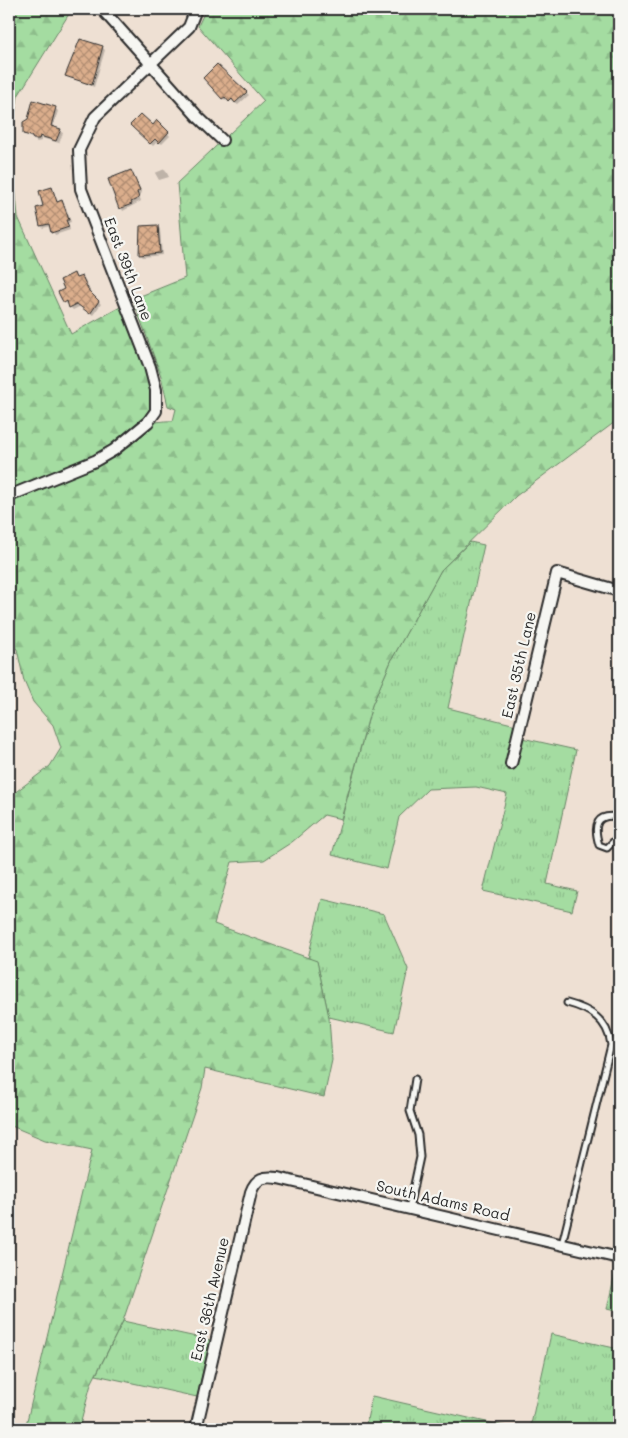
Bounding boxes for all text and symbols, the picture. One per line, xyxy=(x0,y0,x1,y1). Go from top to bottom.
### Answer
street label: East 39th Lane xyxy=(100,214,158,323)
street label: East 35th Lane xyxy=(496,609,540,720)
street label: South Adams Road xyxy=(375,1175,512,1225)
street label: East 36th Avenue xyxy=(185,1235,233,1363)

